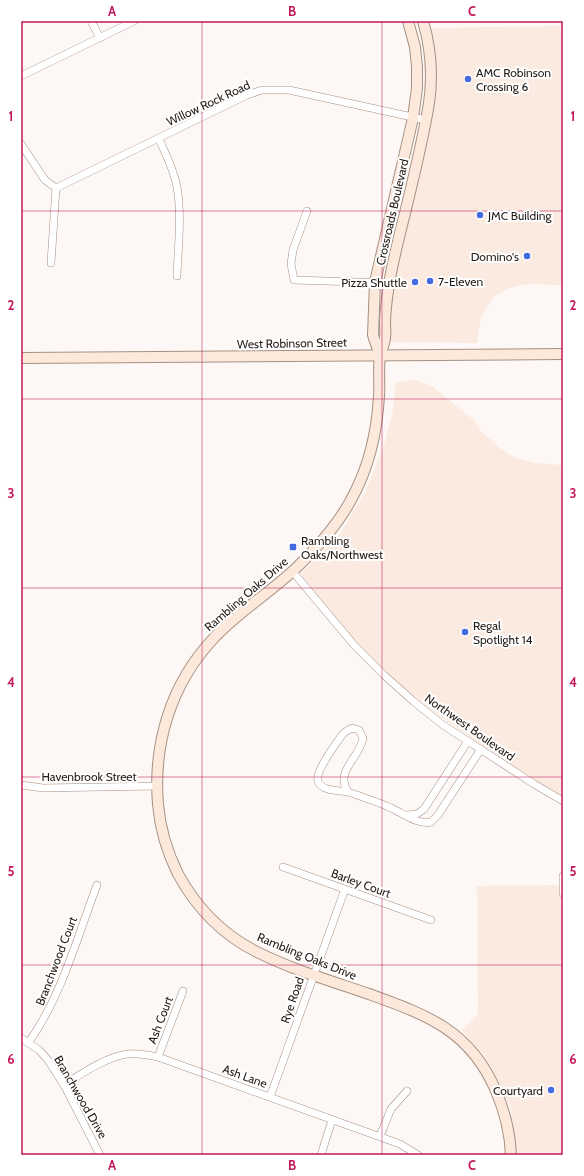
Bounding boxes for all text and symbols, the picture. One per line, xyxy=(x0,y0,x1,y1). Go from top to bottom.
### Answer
text: A xyxy=(108,3,117,19)
text: B xyxy=(288,3,296,19)
text: C xyxy=(468,3,476,19)
place label: AMC Robinson Crossing 6 xyxy=(476,65,551,94)
marker: AMC Robinson Crossing 6 xyxy=(463,74,473,84)
street label: Willow Rock Road xyxy=(164,77,252,129)
text: 1 xyxy=(9,108,13,124)
text: 1 xyxy=(571,108,575,124)
street label: Crossroads Boulevard xyxy=(372,157,412,267)
place label: JMC Building xyxy=(487,208,552,223)
marker: JMC Building xyxy=(475,210,485,220)
place label: Domino's xyxy=(471,249,519,264)
marker: Domino's xyxy=(522,251,532,261)
place label: 7-Eleven xyxy=(438,274,483,289)
place label: Pizza Shuttle xyxy=(341,275,407,290)
marker: 7-Eleven xyxy=(425,276,435,286)
marker: Pizza Shuttle xyxy=(410,277,420,287)
text: 2 xyxy=(8,297,15,313)
text: 2 xyxy=(570,297,577,313)
street label: West Robinson Street xyxy=(237,335,347,351)
text: 3 xyxy=(7,485,15,501)
text: 3 xyxy=(569,485,577,501)
place label: Rambling Oaks/Northwest xyxy=(301,533,383,562)
marker: Rambling Oaks/Northwest xyxy=(288,542,298,552)
street label: Rambling Oaks Drive xyxy=(201,554,291,634)
place label: Regal Spotlight 14 xyxy=(473,618,533,647)
marker: Regal Spotlight 14 xyxy=(460,627,470,637)
text: 4 xyxy=(7,674,15,690)
text: 4 xyxy=(569,674,577,690)
street label: Northwest Boulevard xyxy=(422,690,518,764)
street label: Havenbrook Street xyxy=(42,769,136,784)
text: 5 xyxy=(8,863,15,879)
text: 5 xyxy=(570,863,577,879)
street label: Barley Court xyxy=(329,865,393,901)
street label: Branchwood Court xyxy=(32,914,80,1008)
street label: Rambling Oaks Drive xyxy=(255,929,359,983)
street label: Rye Road xyxy=(277,975,307,1025)
street label: Ash Court xyxy=(144,994,176,1046)
text: 6 xyxy=(7,1051,15,1067)
text: 6 xyxy=(569,1051,577,1067)
street label: Branchwood Drive xyxy=(51,1053,111,1141)
street label: Ash Lane xyxy=(221,1061,269,1091)
place label: Courtyard xyxy=(493,1083,543,1098)
marker: Courtyard xyxy=(546,1085,556,1095)
text: A xyxy=(108,1157,117,1173)
text: B xyxy=(288,1157,296,1173)
text: C xyxy=(468,1157,476,1173)

